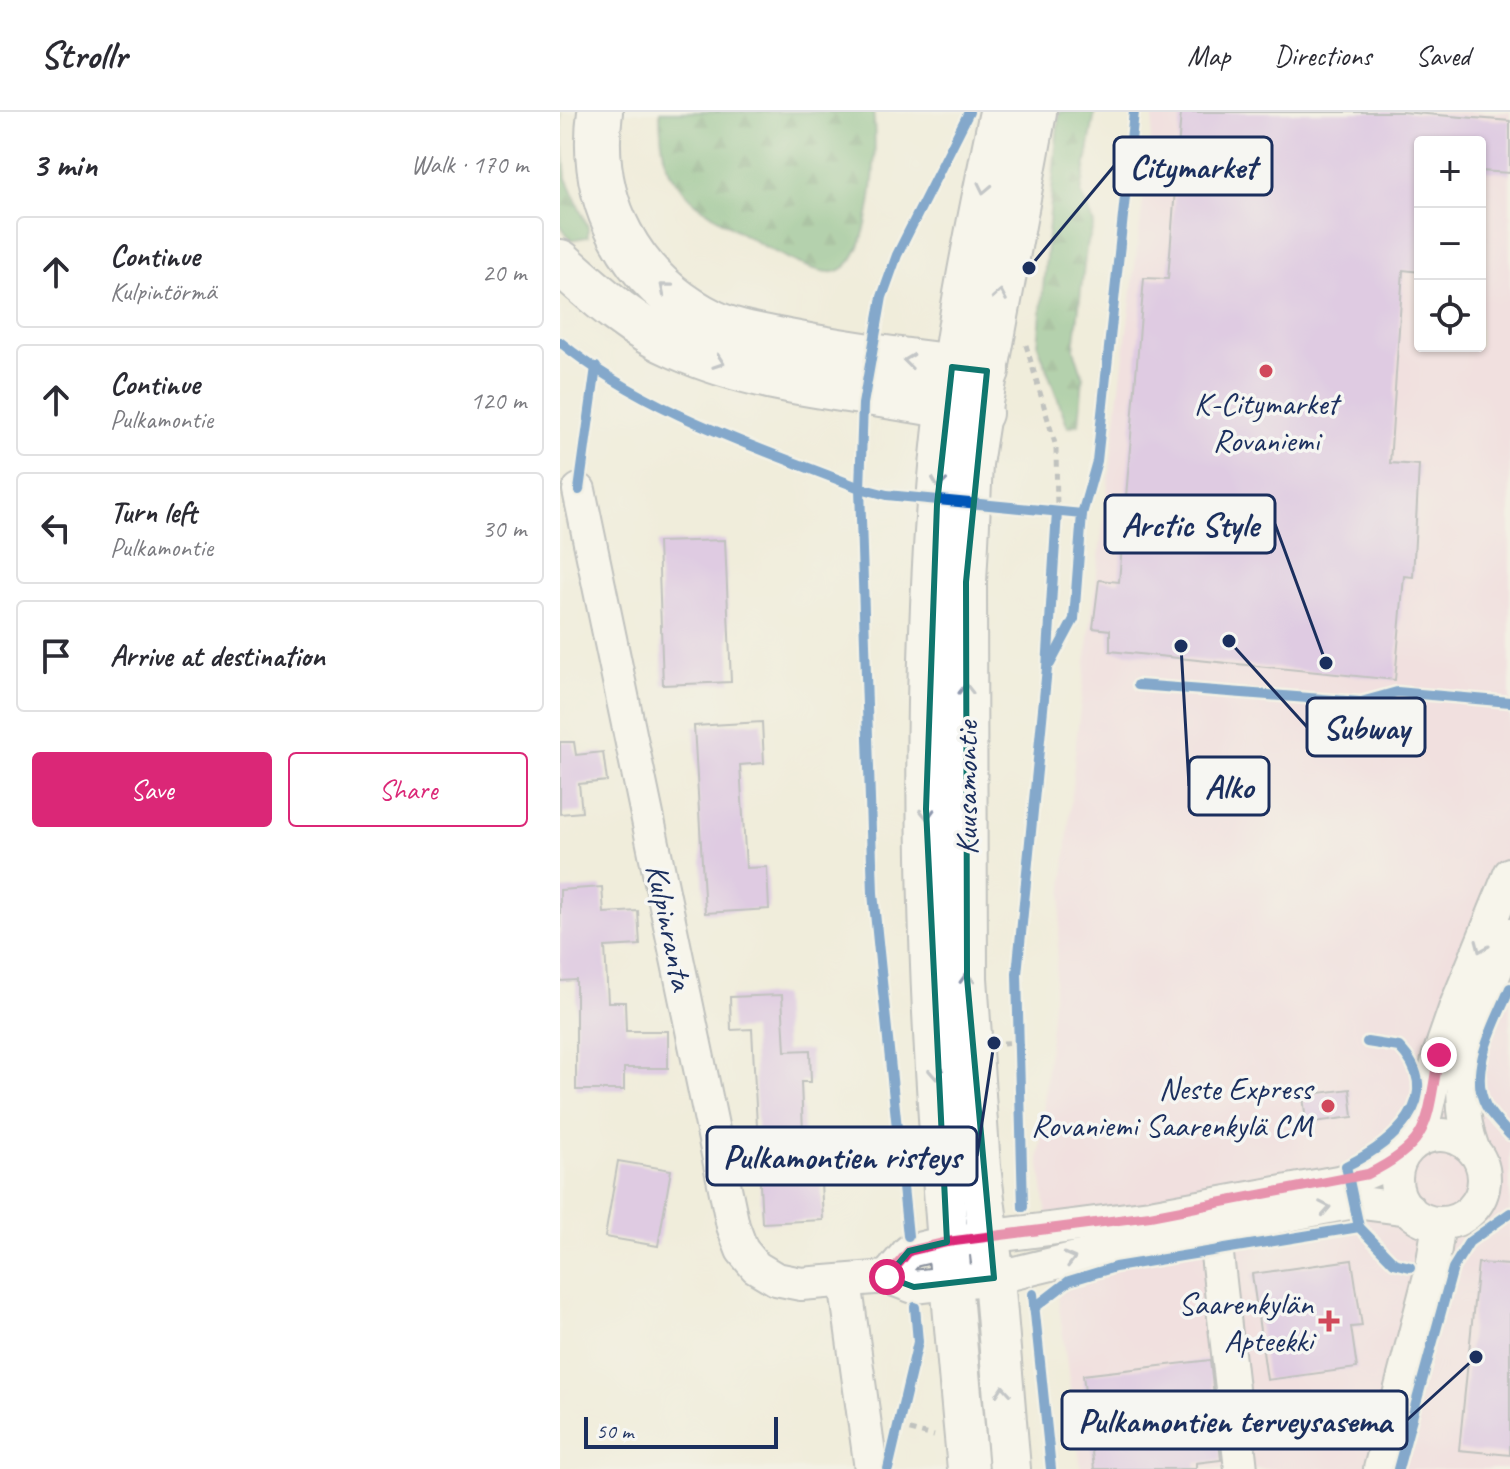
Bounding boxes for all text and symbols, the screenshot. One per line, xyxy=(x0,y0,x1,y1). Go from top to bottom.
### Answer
text: Strollr xyxy=(40,32,127,79)
text: Map xyxy=(1187,38,1230,73)
text: Directions xyxy=(1274,38,1372,73)
text: Saved xyxy=(1416,38,1470,73)
map controls xyxy=(1414,136,1486,352)
button: + xyxy=(1414,136,1486,208)
callout: Citymarket xyxy=(1114,137,1272,195)
text: 3 min xyxy=(32,143,97,186)
text: Citymarket xyxy=(1130,145,1261,188)
text: Walk · 170 m xyxy=(411,148,528,181)
one-way arrow xyxy=(976,181,993,195)
button: − xyxy=(1414,208,1486,280)
text: Continue xyxy=(110,237,200,275)
icon: ahead xyxy=(34,250,78,294)
text: 20 m xyxy=(482,256,526,289)
text: Kulpintörmä xyxy=(110,275,216,308)
button: locate xyxy=(1414,280,1486,352)
one-way arrow xyxy=(659,283,674,298)
one-way arrow xyxy=(991,288,1008,301)
one-way arrow xyxy=(711,353,725,369)
one-way arrow xyxy=(902,353,915,370)
marker: K-Citymarket Rovaniemi xyxy=(1257,362,1275,380)
text: Continue xyxy=(110,365,200,403)
icon: ahead xyxy=(34,378,78,422)
place label: K-Citymarket Rovaniemi xyxy=(1194,383,1342,461)
text: 120 m xyxy=(470,384,526,417)
text: Pulkamontie xyxy=(110,403,213,436)
one-way arrow xyxy=(931,476,948,489)
text: Turn left xyxy=(110,493,197,531)
callout: Arctic Style xyxy=(1105,495,1275,553)
text: Arctic Style xyxy=(1121,503,1262,546)
icon: left xyxy=(34,506,78,550)
text: 30 m xyxy=(482,512,526,545)
text: Pulkamontie xyxy=(110,531,213,564)
icon: arrive xyxy=(34,634,78,678)
text: Arrive at destination xyxy=(110,637,325,675)
one-way arrow xyxy=(957,682,975,695)
callout: Subway xyxy=(1307,698,1425,756)
text: Subway xyxy=(1323,706,1413,749)
street label: Kuusamontie xyxy=(946,718,987,855)
button: Save xyxy=(32,752,272,827)
button: Share xyxy=(288,752,528,827)
callout: Alko xyxy=(1189,757,1269,815)
text: Alko xyxy=(1205,765,1256,808)
one-way arrow xyxy=(918,808,935,821)
street label: Kulpinranta xyxy=(636,860,703,996)
one-way arrow xyxy=(1474,938,1490,953)
one-way arrow xyxy=(959,971,976,984)
route end xyxy=(1421,1037,1457,1073)
one-way arrow xyxy=(928,1068,945,1081)
place label: Neste Express Rovaniemi Saarenkylä CM xyxy=(1031,1068,1315,1146)
marker: Neste Express Rovaniemi Saarenkylä CM xyxy=(1319,1097,1337,1115)
callout: Pulkamontien risteys xyxy=(707,1127,977,1185)
text: Pulkamontien risteys xyxy=(723,1135,964,1178)
one-way arrow xyxy=(1318,1200,1331,1217)
one-way arrow xyxy=(1062,1251,1076,1268)
route start xyxy=(869,1259,905,1295)
place label: Saarenkylän Apteekki xyxy=(1178,1283,1317,1361)
marker: Saarenkylän Apteekki xyxy=(1320,1312,1338,1330)
one-way arrow xyxy=(995,1384,1012,1397)
callout: Pulkamontien terveysasema xyxy=(1062,1391,1407,1449)
text: Pulkamontien terveysasema xyxy=(1078,1399,1395,1442)
scale bar xyxy=(584,1413,778,1449)
text: 50 m xyxy=(596,1417,633,1445)

